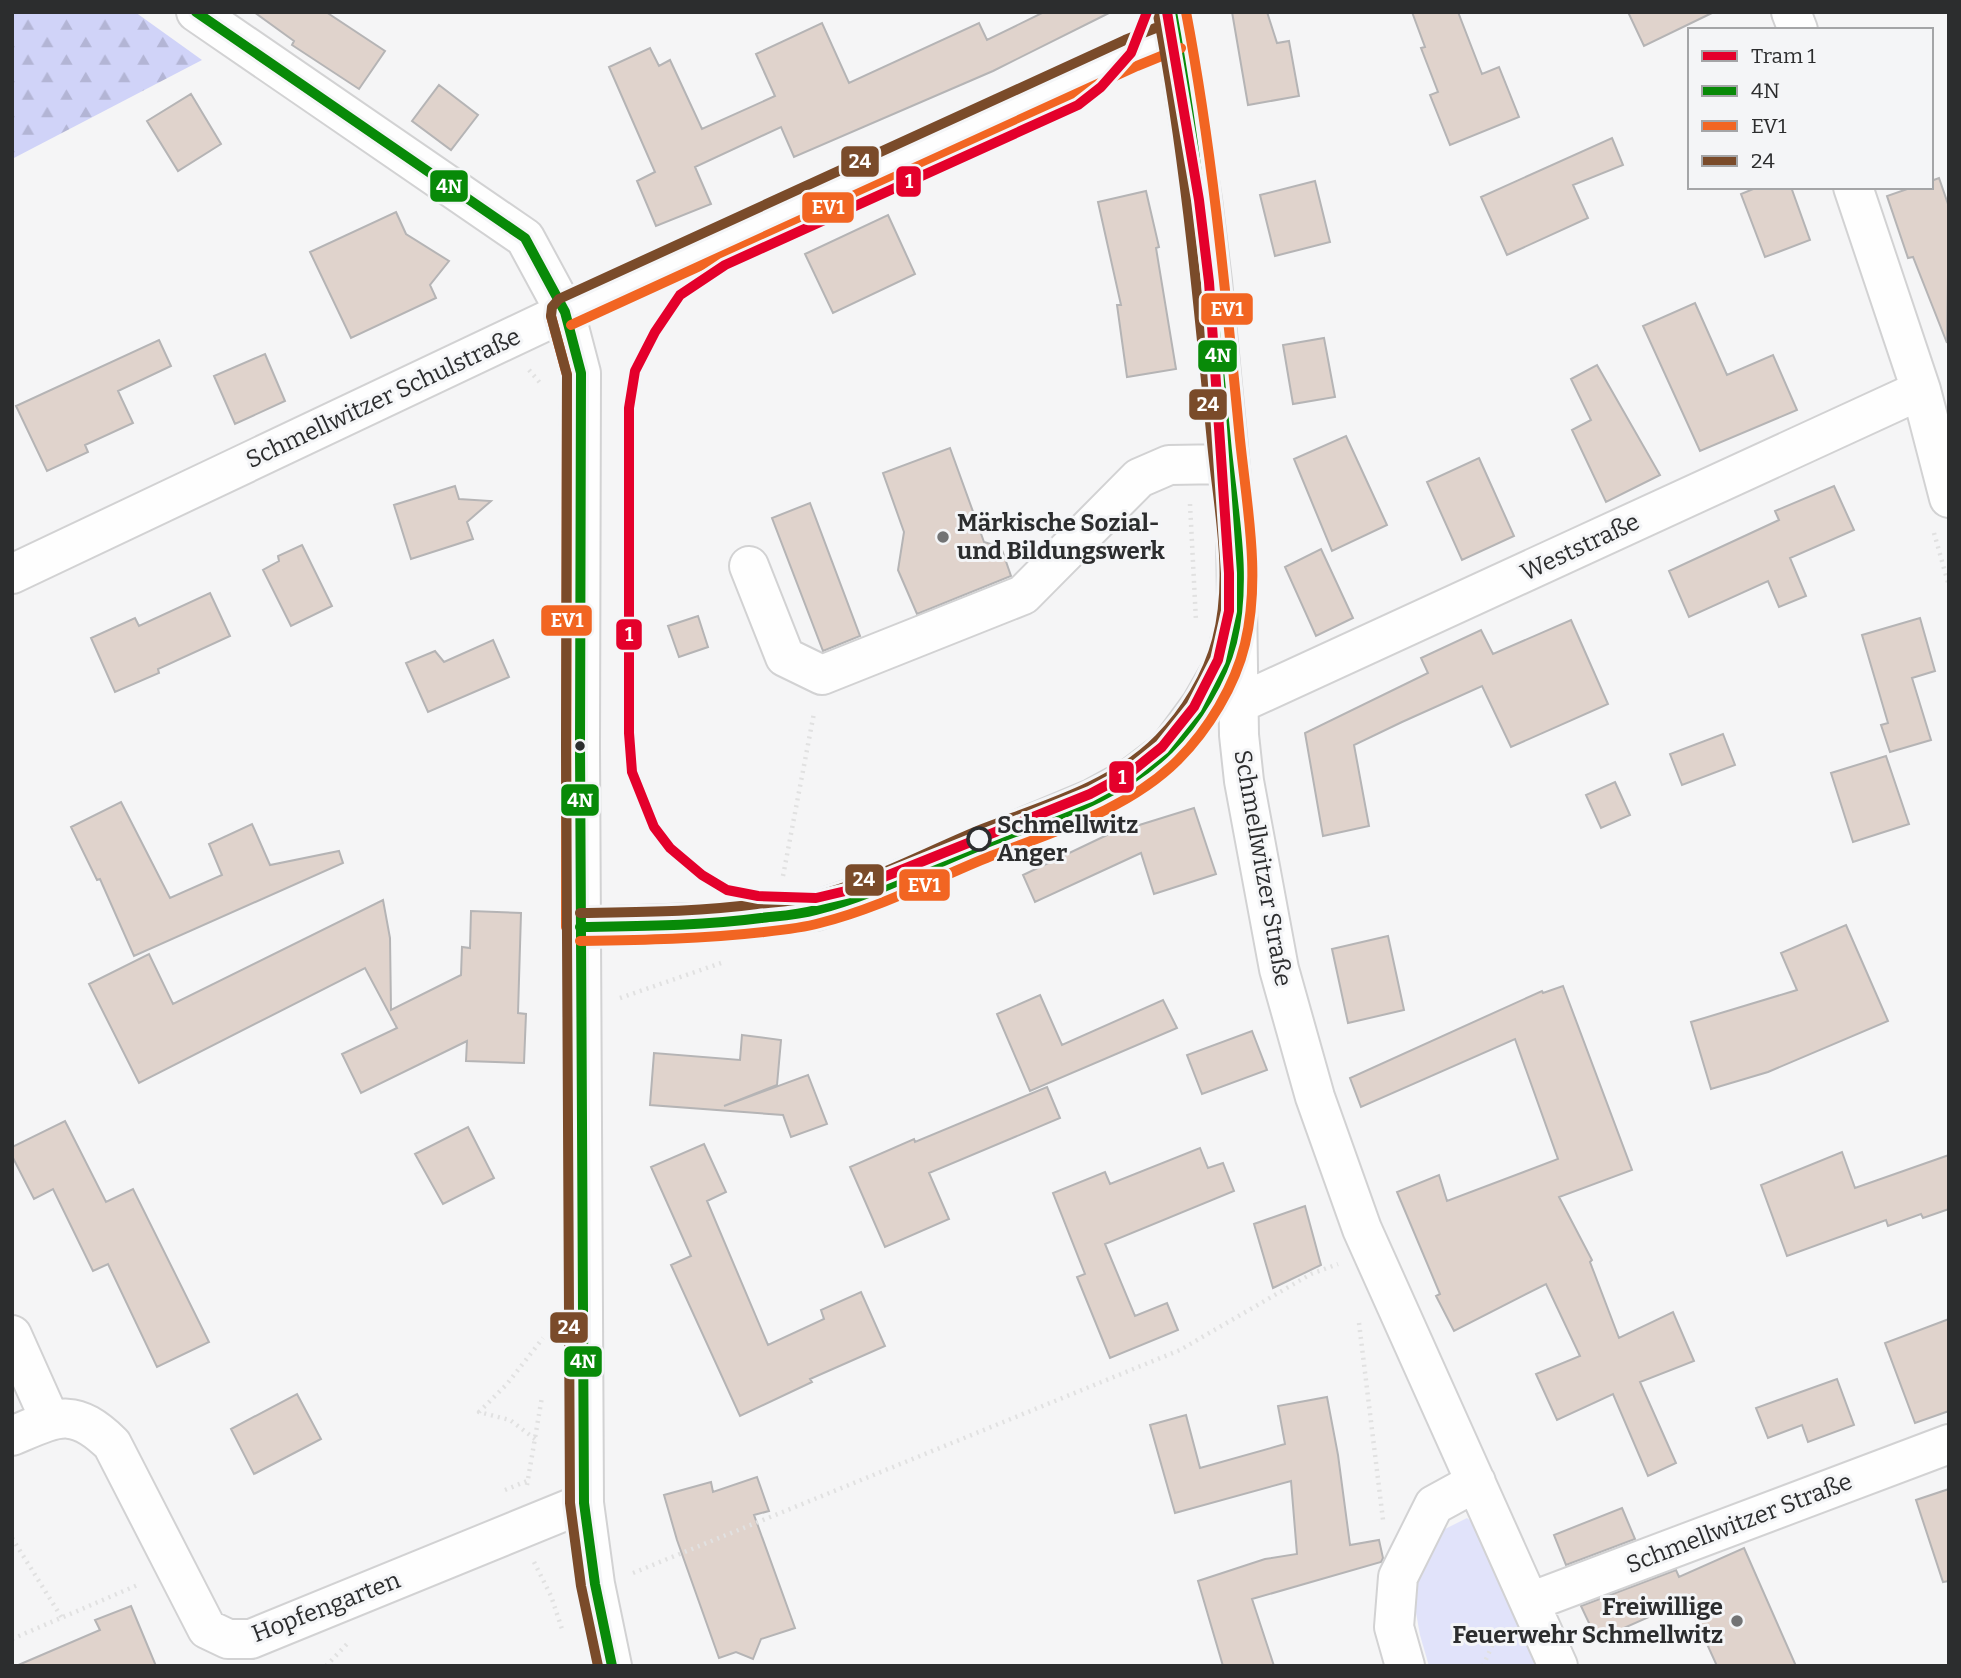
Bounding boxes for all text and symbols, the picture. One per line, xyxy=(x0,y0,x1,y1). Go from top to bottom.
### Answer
legend xyxy=(1688,28,1933,189)
text: Tram 1 xyxy=(1751,43,1816,69)
text: 4N xyxy=(1751,78,1780,104)
text: EV1 xyxy=(1751,113,1787,139)
line badge: 24 xyxy=(840,145,880,178)
text: 24 xyxy=(1751,148,1775,174)
text: 24 xyxy=(849,150,872,173)
line badge: 1 xyxy=(895,165,922,198)
line badge: 4N xyxy=(429,169,469,203)
text: 1 xyxy=(905,170,914,193)
text: 4N xyxy=(436,175,462,198)
line badge: EV1 xyxy=(801,191,855,224)
text: EV1 xyxy=(812,196,845,219)
line badge: EV1 xyxy=(1200,292,1254,326)
text: EV1 xyxy=(1211,298,1244,321)
street label: Schmellwitzer Schulstraße xyxy=(241,322,525,474)
line badge: 4N xyxy=(1197,339,1238,373)
text: 4N xyxy=(1205,344,1231,367)
line badge: 24 xyxy=(1188,388,1228,421)
text: 24 xyxy=(1197,393,1220,416)
street label: Weststraße xyxy=(1516,507,1644,587)
place label: Märkische Sozial- und Bildungswerk xyxy=(957,509,1166,565)
marker: Märkische Sozial- und Bildungswerk xyxy=(935,529,951,545)
line badge: EV1 xyxy=(540,604,593,637)
text: EV1 xyxy=(551,609,584,632)
line badge: 1 xyxy=(615,618,643,651)
text: 1 xyxy=(625,623,634,646)
unlabelled marker xyxy=(573,739,587,753)
street label: Schmellwitzer Straße xyxy=(1228,748,1298,988)
line badge: 1 xyxy=(1108,760,1135,794)
text: 1 xyxy=(1118,766,1127,789)
line badge: 4N xyxy=(560,783,600,817)
text: 4N xyxy=(567,789,593,812)
place label: Schmellwitz Anger xyxy=(997,811,1138,867)
marker: Schmellwitz Anger xyxy=(967,827,991,851)
line badge: 24 xyxy=(844,863,885,897)
text: 24 xyxy=(853,868,876,891)
line badge: EV1 xyxy=(898,868,951,902)
text: EV1 xyxy=(908,874,941,897)
line badge: 24 xyxy=(549,1311,589,1344)
text: 24 xyxy=(558,1316,581,1339)
line badge: 4N xyxy=(563,1345,603,1378)
text: 4N xyxy=(570,1350,596,1373)
street label: Schmellwitzer Straße xyxy=(1622,1467,1856,1579)
street label: Hopfengarten xyxy=(248,1566,404,1648)
place label: Freiwillige Feuerwehr Schmellwitz xyxy=(1452,1593,1723,1649)
marker: Freiwillige Feuerwehr Schmellwitz xyxy=(1729,1613,1745,1629)

